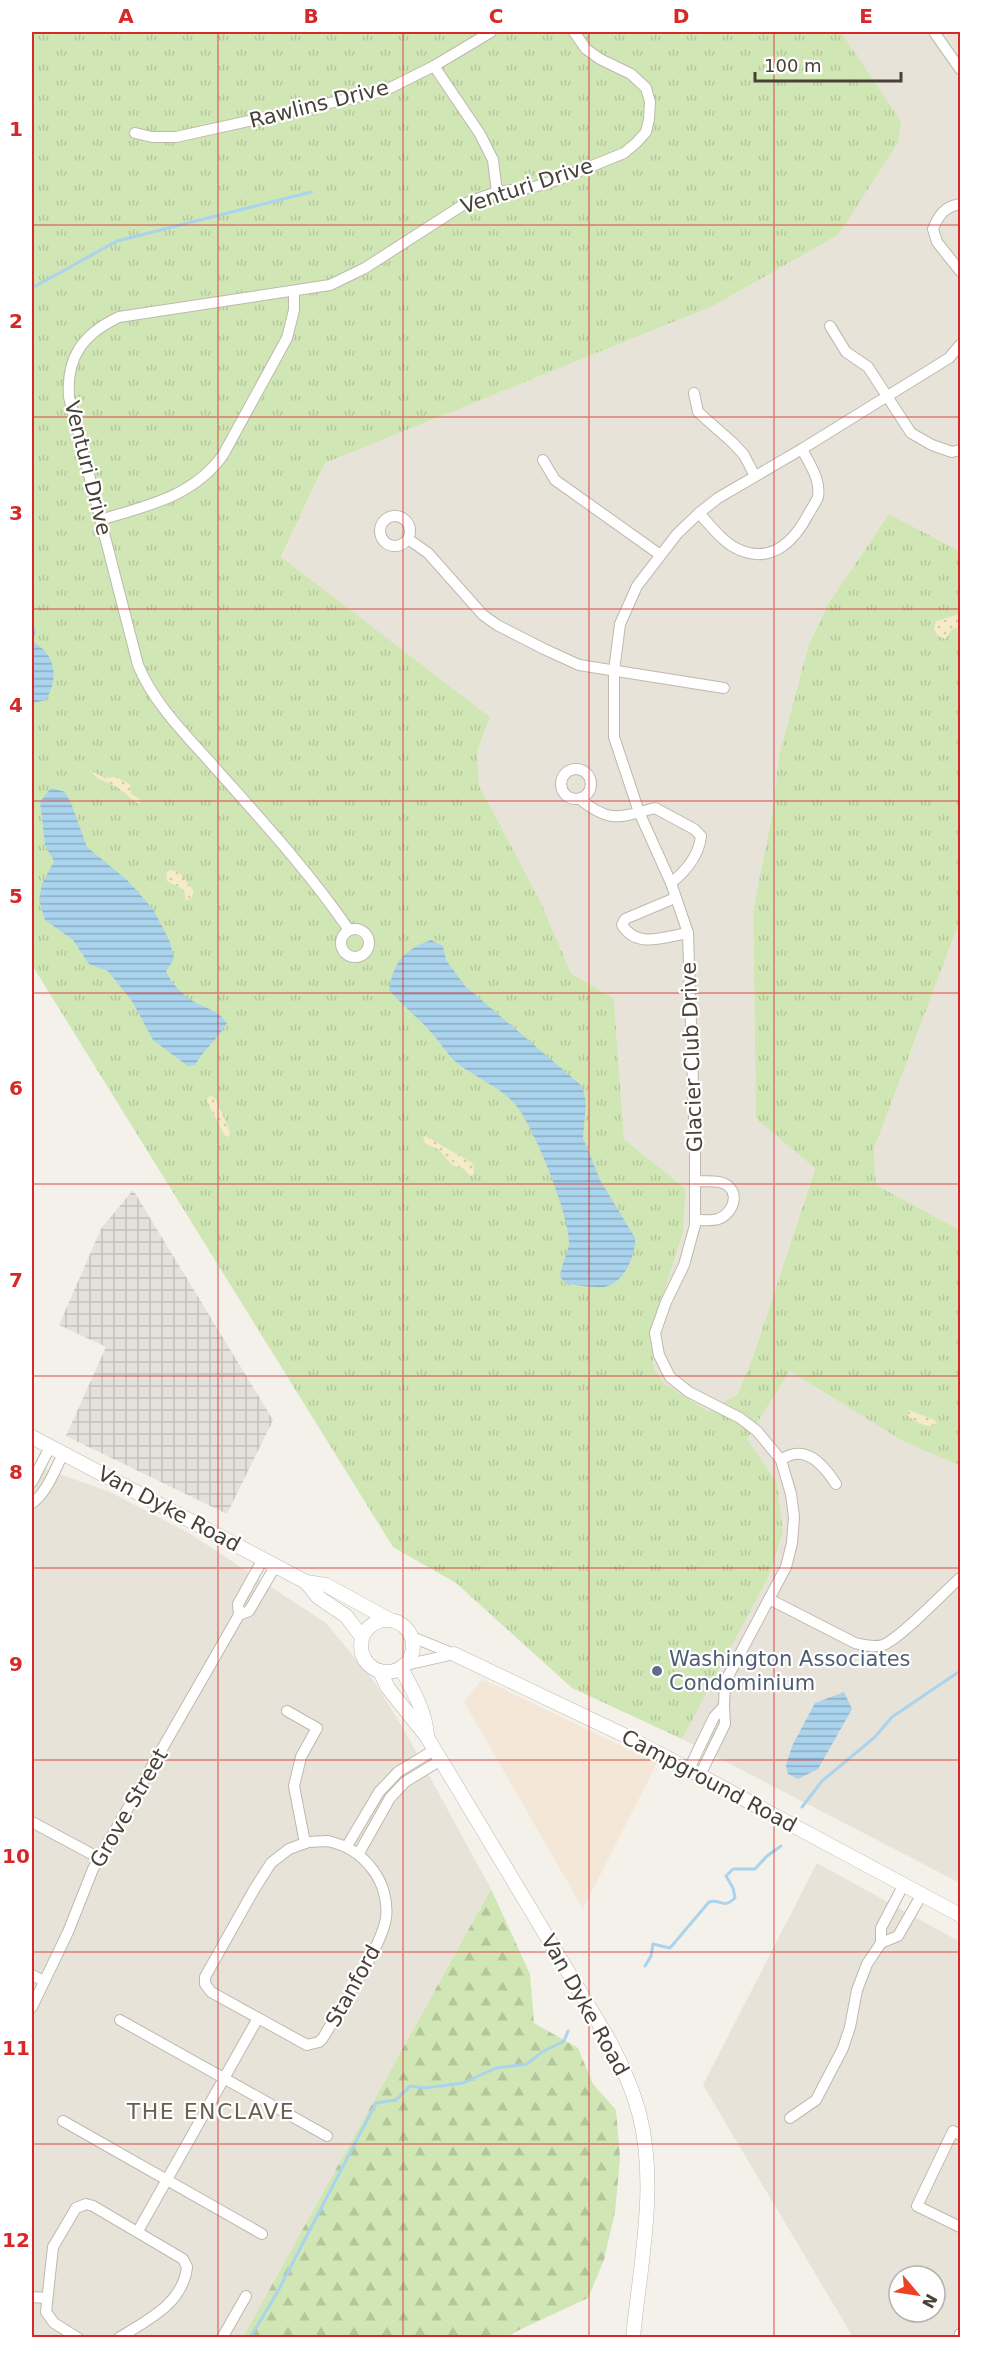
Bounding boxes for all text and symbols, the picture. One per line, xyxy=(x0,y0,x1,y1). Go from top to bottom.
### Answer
text: A xyxy=(118,4,134,28)
text: B xyxy=(303,4,319,28)
text: C xyxy=(489,4,503,28)
text: D xyxy=(673,4,689,28)
text: E xyxy=(859,4,873,28)
scale bar xyxy=(755,45,900,83)
text: 100 m xyxy=(764,55,822,76)
street label: Rawlins Drive xyxy=(247,75,391,133)
text: 1 xyxy=(9,117,23,141)
street label: Venturi Drive xyxy=(458,153,596,219)
text: 2 xyxy=(9,309,23,333)
street label: Venturi Drive xyxy=(60,398,116,538)
text: 3 xyxy=(9,501,23,525)
text: 4 xyxy=(9,693,23,717)
text: 5 xyxy=(9,884,23,908)
street label: Glacier Club Drive xyxy=(677,961,707,1153)
text: 6 xyxy=(9,1076,23,1100)
text: 7 xyxy=(9,1268,23,1292)
text: 8 xyxy=(9,1460,23,1484)
street label: Van Dyke Road xyxy=(94,1461,244,1557)
place label: Washington Associates Condominium xyxy=(669,1647,911,1695)
text: 9 xyxy=(9,1652,23,1676)
marker: Washington Associates Condominium xyxy=(650,1664,664,1678)
street label: Campground Road xyxy=(617,1725,801,1837)
street label: Grove Street xyxy=(85,1744,173,1872)
text: 10 xyxy=(2,1844,30,1868)
street label: Van Dyke Road xyxy=(536,1930,634,2080)
street label: Stanford xyxy=(321,1941,385,2031)
text: 11 xyxy=(2,2036,30,2060)
district label: THE ENCLAVE xyxy=(126,2099,295,2124)
text: 12 xyxy=(2,2228,30,2252)
north arrow xyxy=(887,2264,947,2324)
text: N xyxy=(918,2291,941,2311)

